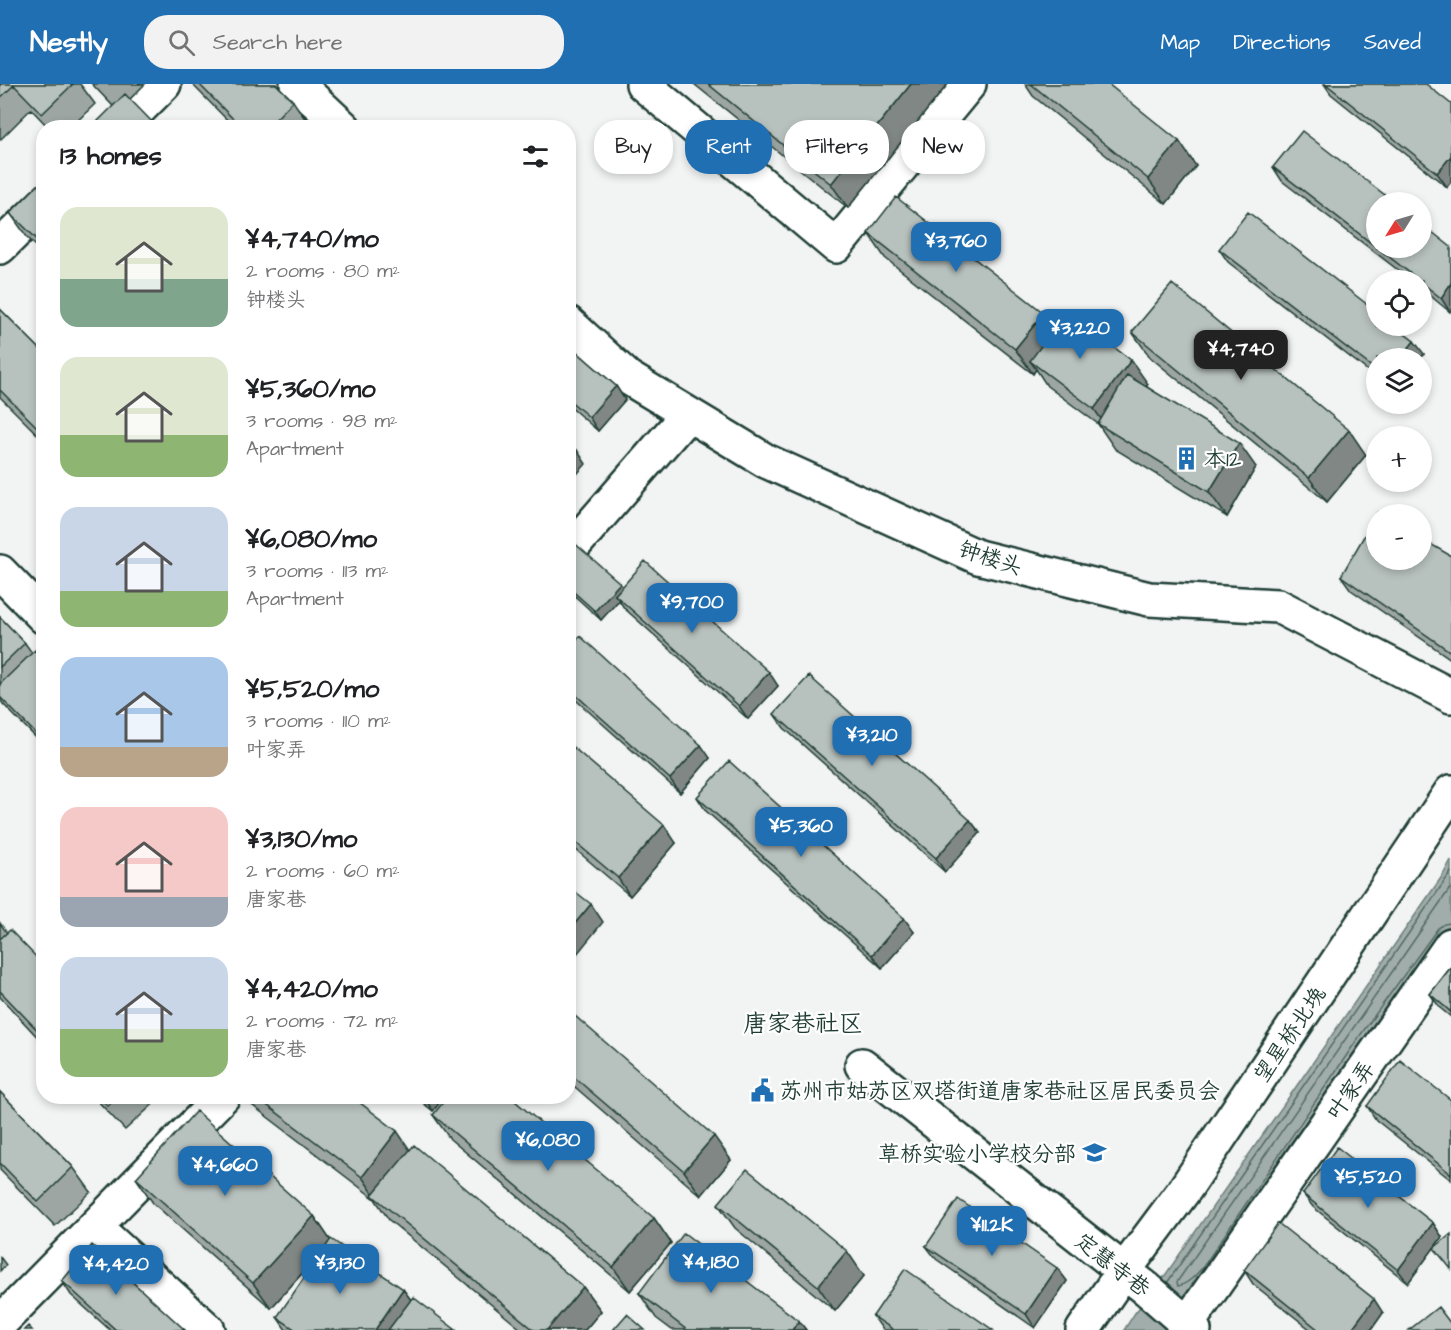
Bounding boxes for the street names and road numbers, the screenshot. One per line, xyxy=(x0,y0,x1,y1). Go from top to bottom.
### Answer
street label: 钟楼头 xyxy=(954,533,1027,583)
street label: 望星桥北堍 xyxy=(1247,981,1334,1089)
street label: 叶家弄 xyxy=(1320,1055,1383,1127)
street label: 定慧寺巷 xyxy=(1068,1226,1156,1304)

